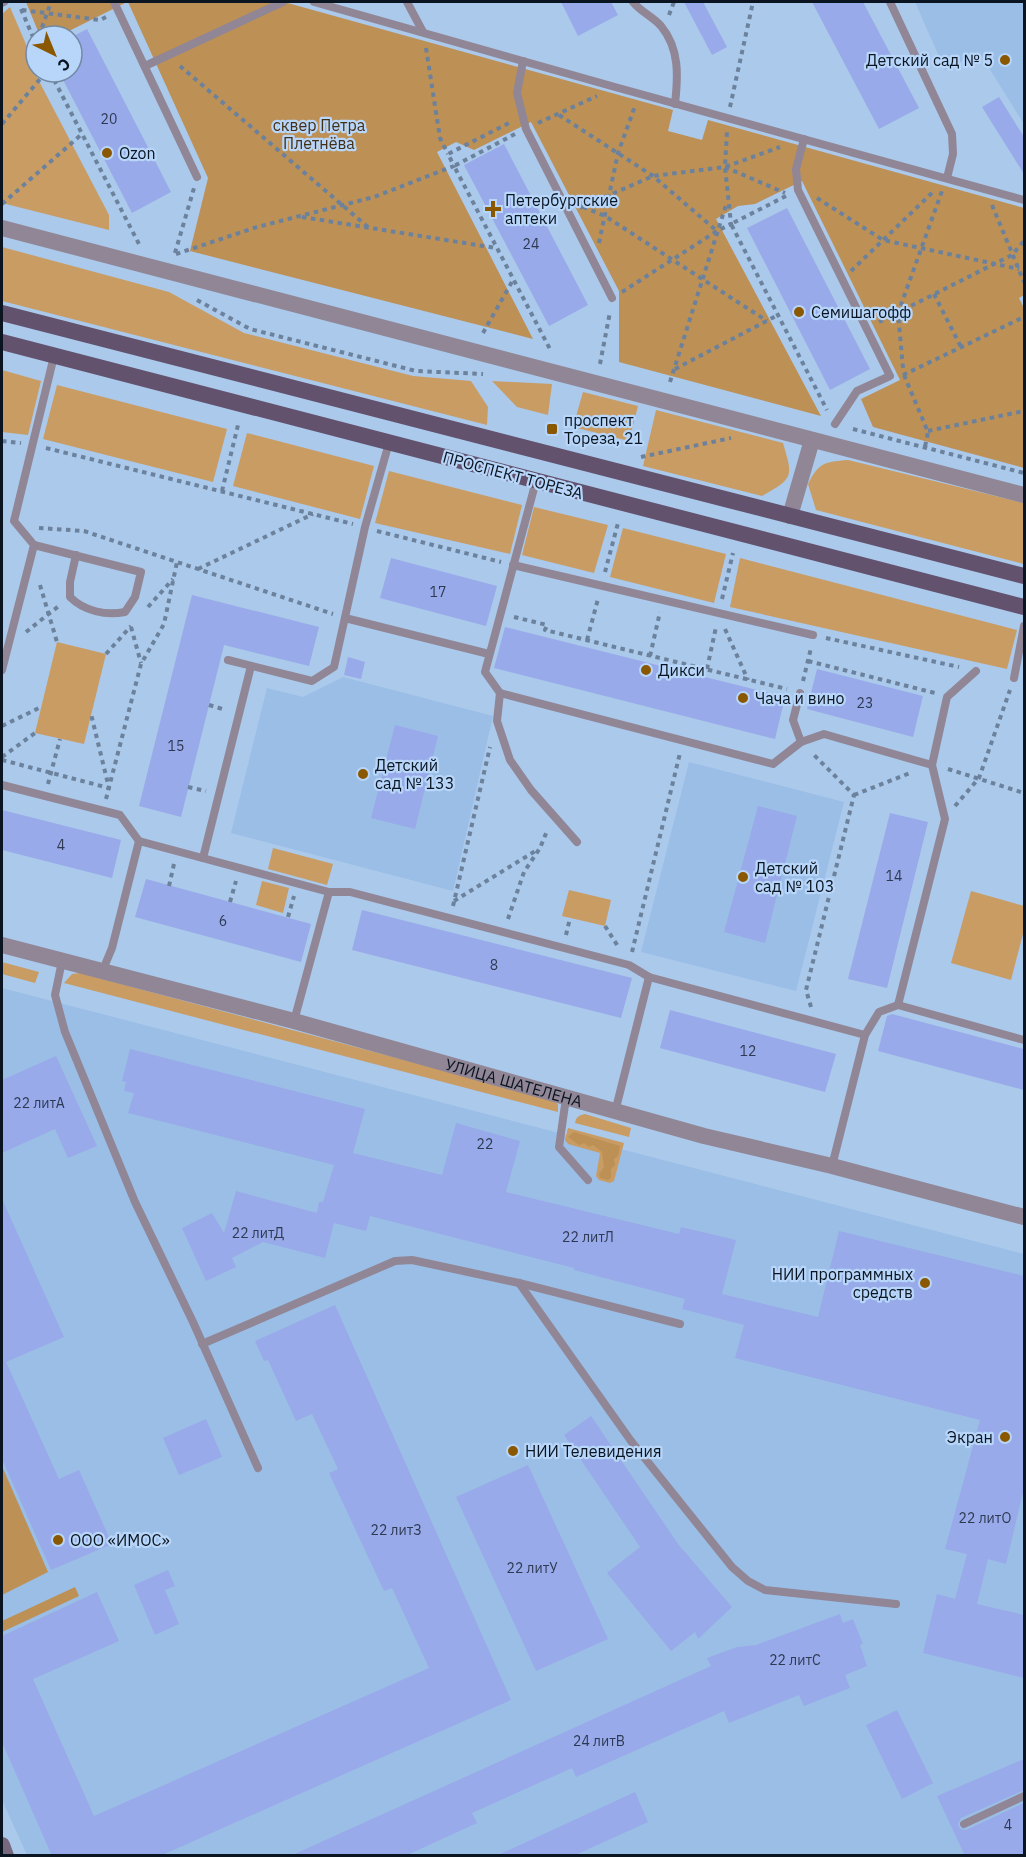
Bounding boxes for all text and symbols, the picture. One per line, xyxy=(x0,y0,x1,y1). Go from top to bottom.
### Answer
north arrow xyxy=(24,24,84,84)
place label: Детский сад № 5 xyxy=(866,50,993,70)
marker: Детский сад № 5 xyxy=(998,53,1012,67)
text: С xyxy=(54,54,75,76)
house number: 20 xyxy=(101,110,117,128)
park label: сквер Петра Плетнёва xyxy=(273,115,366,153)
place label: Ozon xyxy=(119,143,156,163)
marker: Ozon xyxy=(100,146,114,160)
place label: Петербургские аптеки xyxy=(505,190,618,228)
marker: Петербургские аптеки xyxy=(486,202,500,216)
house number: 24 xyxy=(523,235,539,253)
place label: Семишагофф xyxy=(811,302,911,322)
marker: Семишагофф xyxy=(792,305,806,319)
place label: проспект Тореза, 21 xyxy=(564,410,643,448)
marker: проспект Тореза, 21 xyxy=(545,422,559,436)
street label: ПРОСПЕКТ ТОРЕЗА xyxy=(441,447,585,503)
house number: 17 xyxy=(430,583,446,601)
place label: Дикси xyxy=(658,660,705,680)
marker: Дикси xyxy=(639,663,653,677)
place label: Чача и вино xyxy=(755,688,845,708)
marker: Чача и вино xyxy=(736,691,750,705)
house number: 23 xyxy=(857,694,873,712)
house number: 15 xyxy=(168,737,184,755)
place label: Детский сад № 133 xyxy=(375,755,454,793)
marker: Детский сад № 133 xyxy=(356,767,370,781)
house number: 4 xyxy=(57,836,65,854)
place label: Детский сад № 103 xyxy=(755,858,834,896)
house number: 14 xyxy=(886,867,902,885)
marker: Детский сад № 103 xyxy=(736,870,750,884)
house number: 6 xyxy=(219,912,227,930)
house number: 8 xyxy=(490,956,498,974)
house number: 12 xyxy=(740,1042,756,1060)
street label: УЛИЦА ШАТЕЛЕНА xyxy=(443,1054,585,1111)
house number: 22 литА xyxy=(13,1094,65,1112)
house number: 22 xyxy=(477,1135,493,1153)
house number: 22 литД xyxy=(232,1224,284,1242)
house number: 22 литЛ xyxy=(562,1228,614,1246)
place label: НИИ программных средств xyxy=(772,1264,913,1302)
marker: НИИ программных средств xyxy=(918,1276,932,1290)
place label: Экран xyxy=(947,1427,993,1447)
marker: Экран xyxy=(998,1430,1012,1444)
place label: НИИ Телевидения xyxy=(525,1441,661,1461)
marker: НИИ Телевидения xyxy=(506,1444,520,1458)
house number: 22 литО xyxy=(959,1509,1011,1527)
house number: 22 литЗ xyxy=(370,1521,422,1539)
place label: ООО «ИМОС» xyxy=(70,1530,170,1550)
marker: ООО «ИМОС» xyxy=(51,1533,65,1547)
house number: 22 литУ xyxy=(506,1559,558,1577)
house number: 22 литС xyxy=(769,1651,821,1669)
house number: 24 литВ xyxy=(573,1732,625,1750)
house number: 4 xyxy=(1004,1816,1012,1834)

